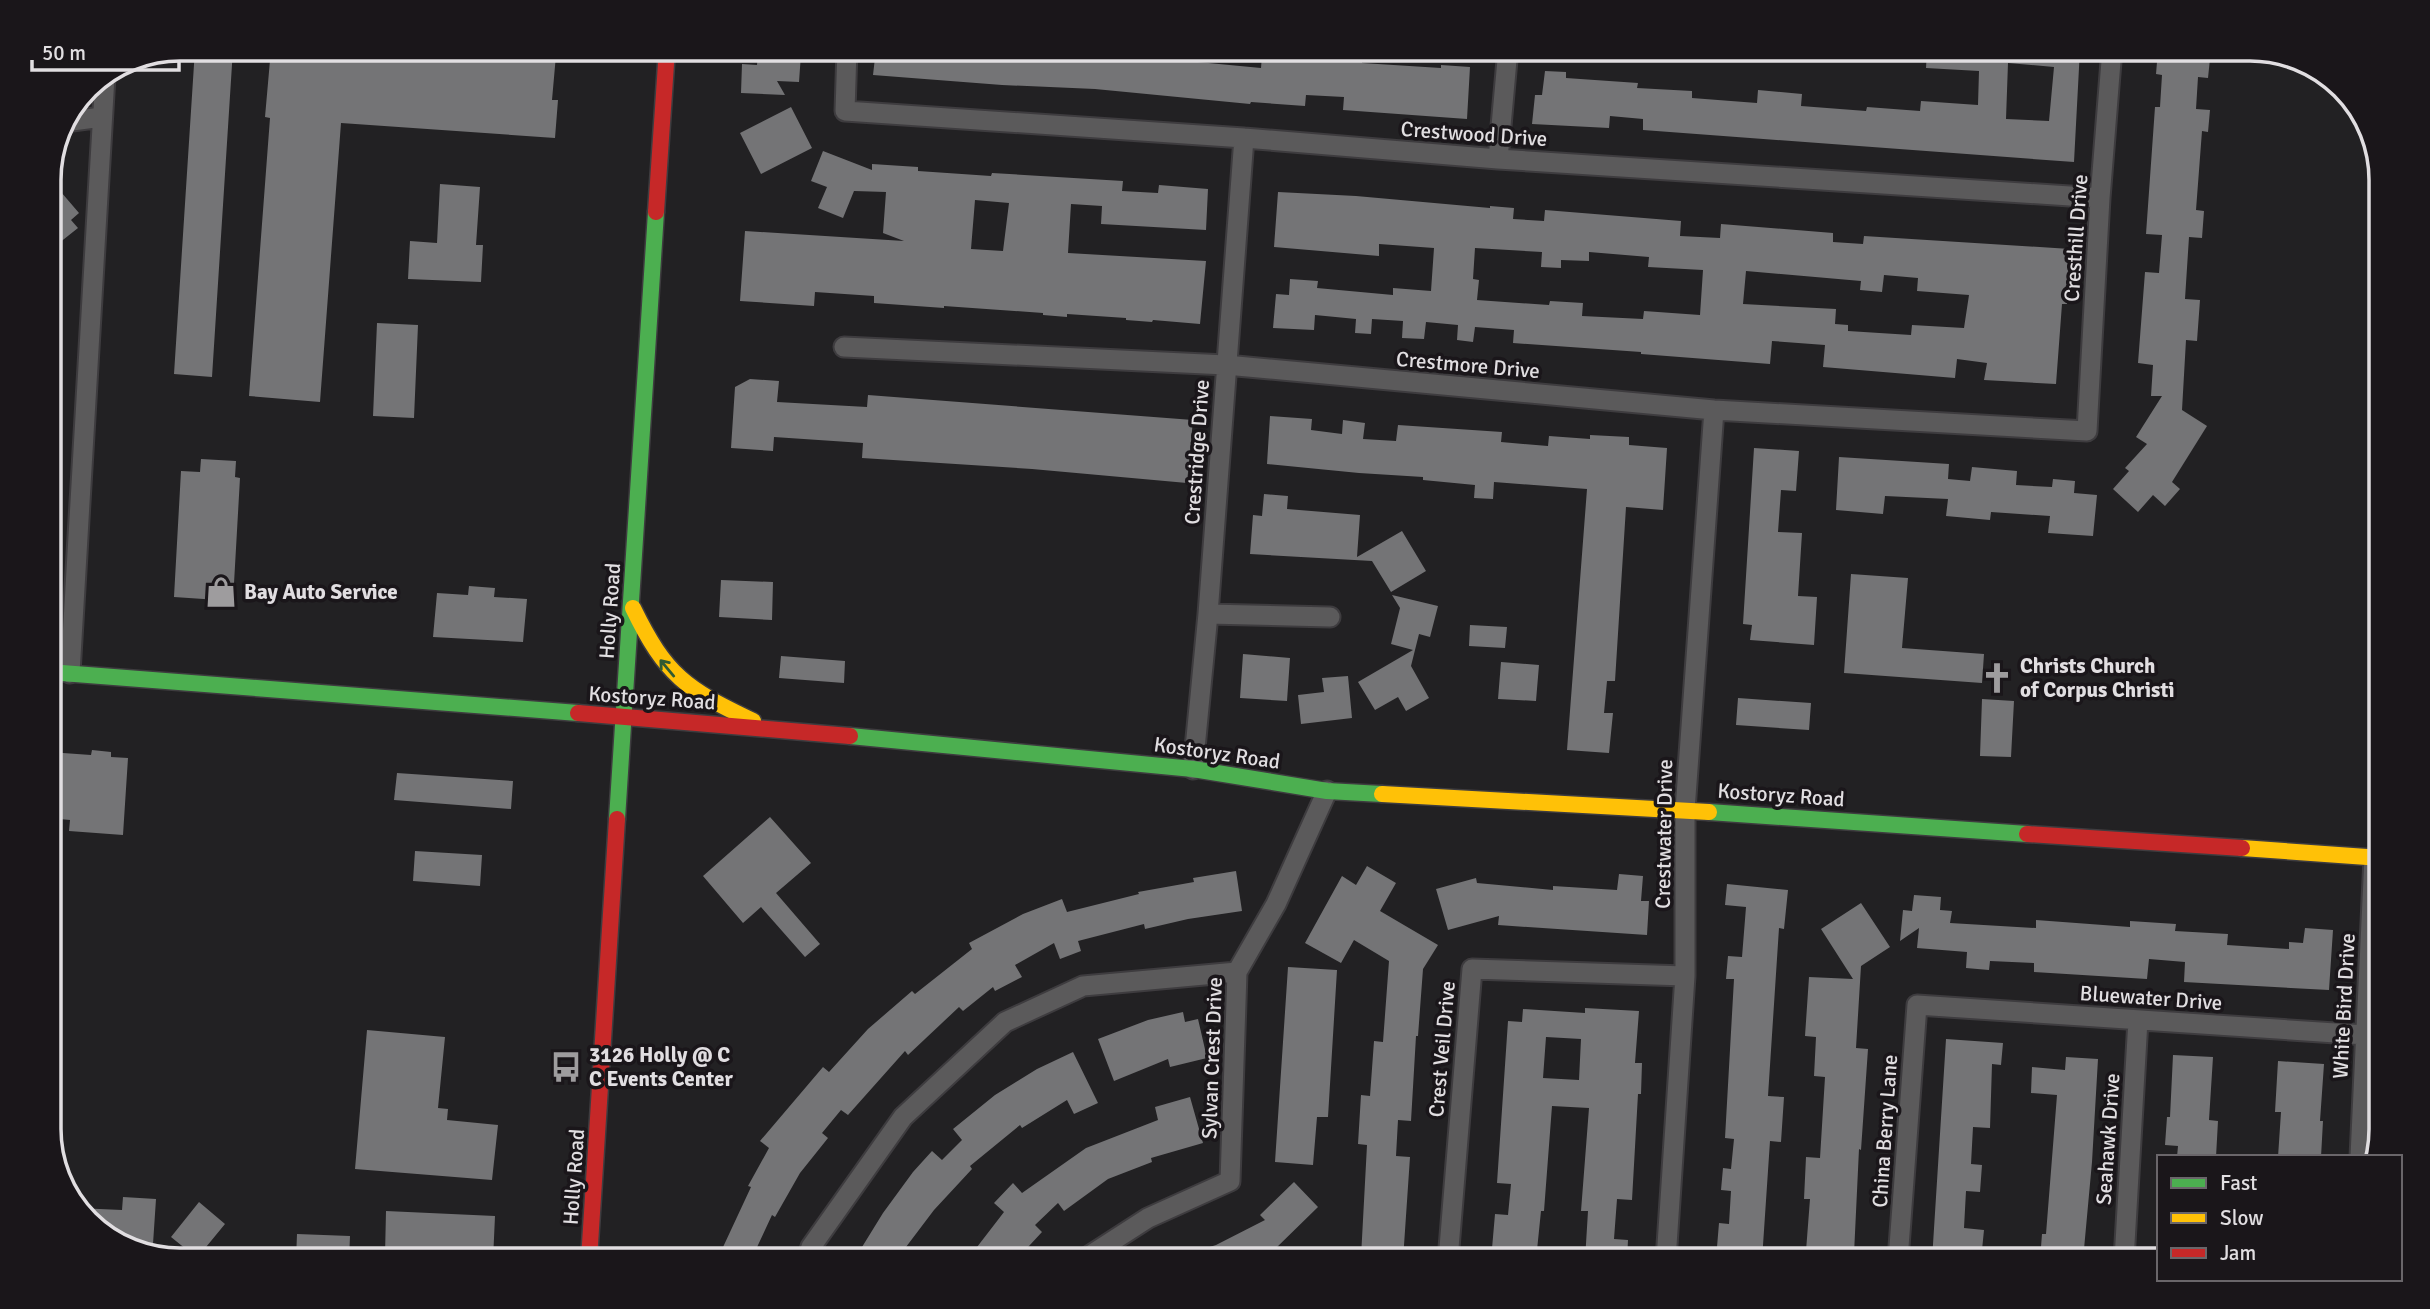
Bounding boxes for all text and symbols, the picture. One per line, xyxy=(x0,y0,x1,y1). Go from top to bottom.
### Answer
scale bar xyxy=(32,28,178,72)
text: 50 m xyxy=(42,40,86,66)
street label: Crestwood Drive xyxy=(1400,116,1548,152)
street label: Cresthill Drive xyxy=(2059,173,2093,303)
street label: Crestmore Drive xyxy=(1395,346,1541,384)
street label: Crestridge Drive xyxy=(1179,379,1215,525)
street label: Holly Road xyxy=(594,562,626,660)
shop icon: Bay Auto Service xyxy=(204,575,238,609)
place label: Bay Auto Service xyxy=(244,579,398,605)
place label: Christs Church of Corpus Christi xyxy=(2020,653,2175,703)
one-way arrow xyxy=(660,659,675,677)
church icon: Christs Church of Corpus Christi xyxy=(1980,661,2014,695)
street label: Kostoryz Road xyxy=(588,681,716,715)
street label: Kostoryz Road xyxy=(1152,731,1282,775)
street label: Crestwater Drive xyxy=(1650,759,1678,909)
street label: Kostoryz Road xyxy=(1717,778,1845,812)
street label: White Bird Drive xyxy=(2327,933,2361,1079)
street label: Sylvan Crest Drive xyxy=(1196,977,1228,1139)
street label: Crest Veil Drive xyxy=(1423,980,1461,1118)
street label: Bluewater Drive xyxy=(2079,980,2223,1016)
place label: 3126 Holly @ C C Events Center xyxy=(589,1042,733,1092)
bus stop icon: 3126 Holly @ C C Events Center xyxy=(549,1050,583,1084)
street label: China Berry Lane xyxy=(1867,1054,1903,1208)
street label: Seahawk Drive xyxy=(2090,1072,2126,1206)
street label: Holly Road xyxy=(558,1128,590,1226)
legend xyxy=(2157,1155,2402,1281)
text: Fast xyxy=(2220,1170,2257,1196)
text: Slow xyxy=(2220,1205,2264,1231)
text: Jam xyxy=(2220,1240,2256,1266)

